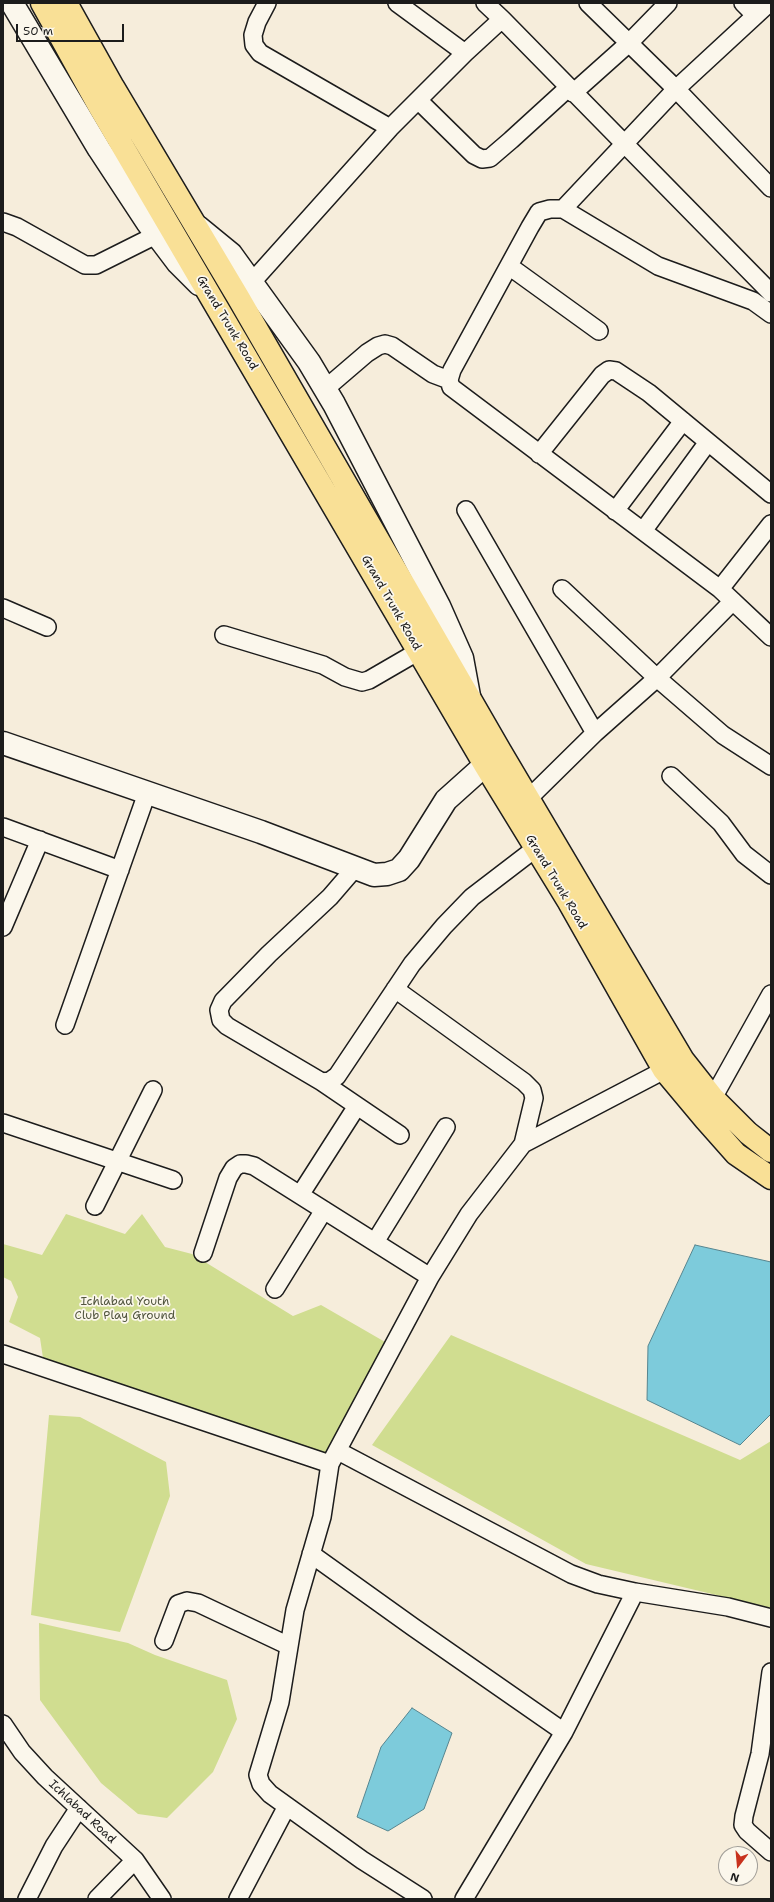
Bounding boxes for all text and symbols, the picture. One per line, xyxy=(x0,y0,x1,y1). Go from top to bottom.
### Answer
scale bar xyxy=(18,16,126,42)
text: 50 m xyxy=(23,23,53,39)
street label: Grand Trunk Road xyxy=(193,273,261,373)
street label: Grand Trunk Road xyxy=(358,553,424,653)
street label: Grand Trunk Road xyxy=(522,832,590,932)
park label: Ichlabad Youth Club Play Ground xyxy=(75,1295,175,1323)
street label: Ichlabad Road xyxy=(45,1777,119,1847)
north arrow xyxy=(718,1846,758,1886)
text: N xyxy=(729,1869,741,1885)

